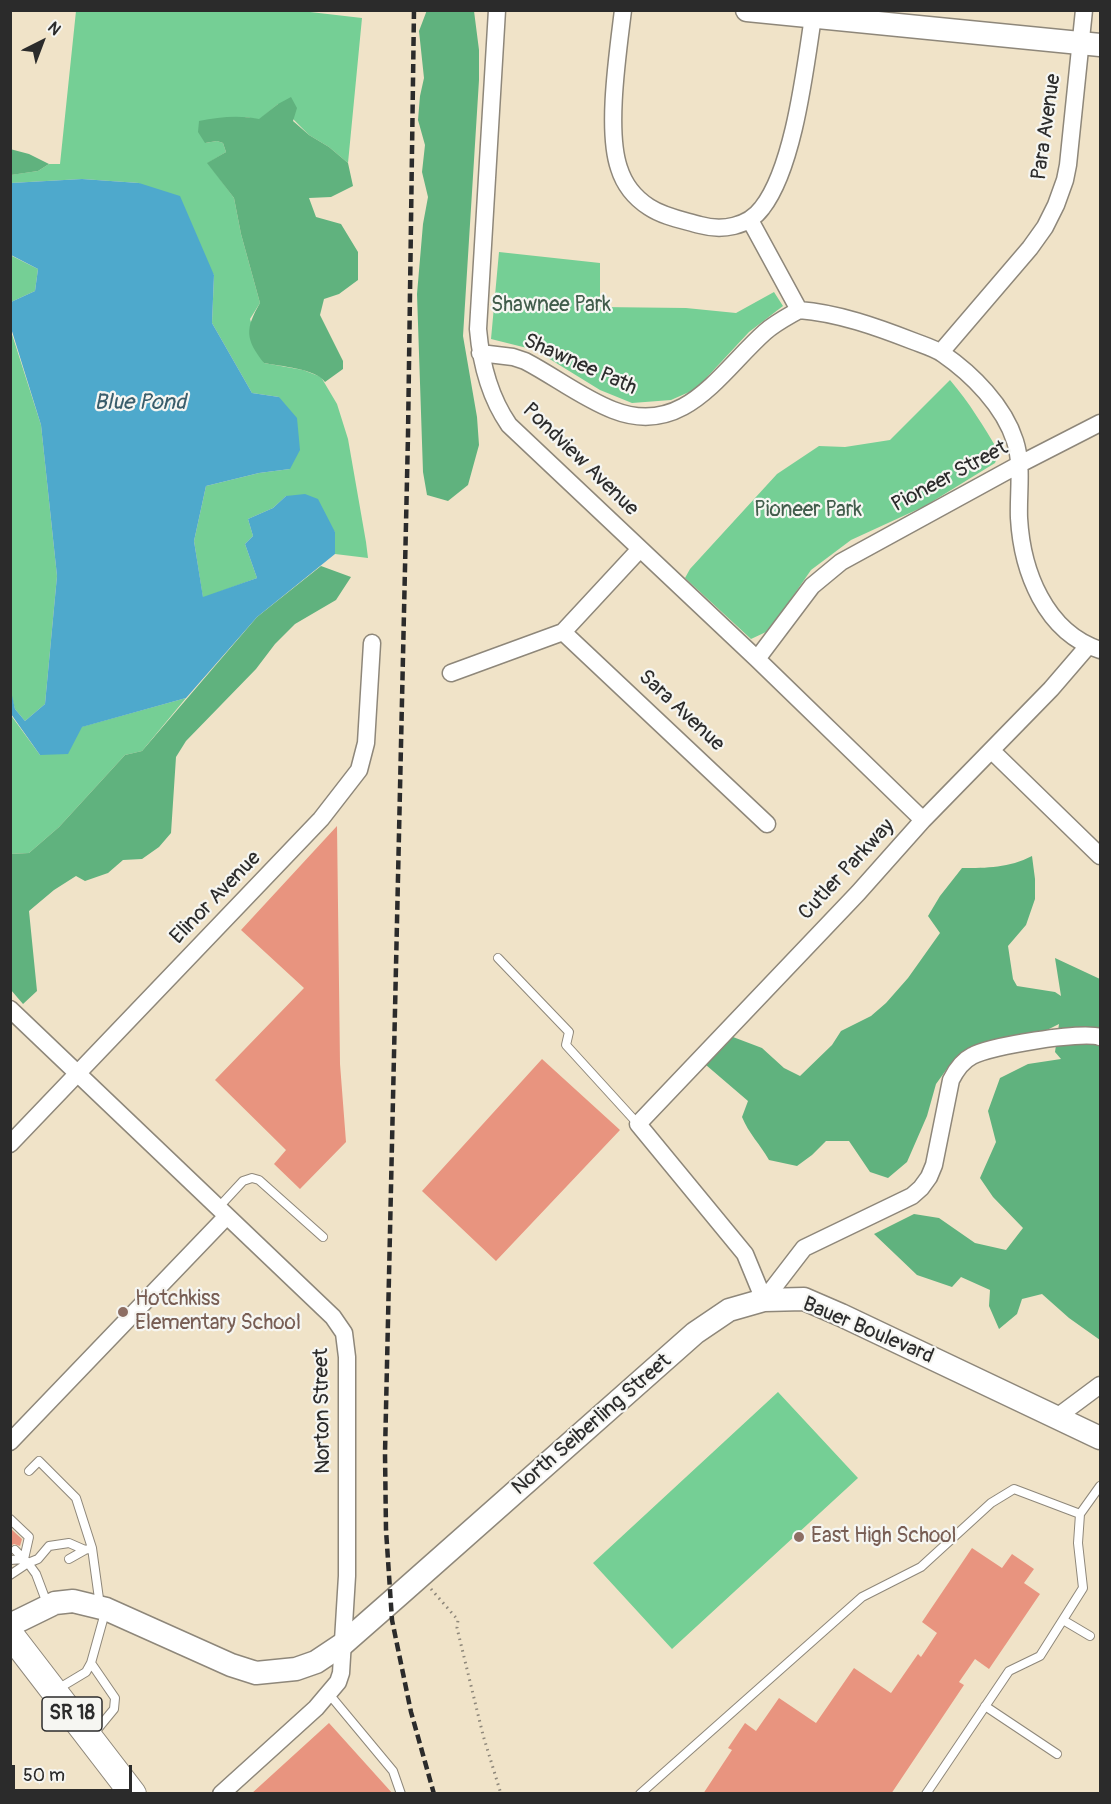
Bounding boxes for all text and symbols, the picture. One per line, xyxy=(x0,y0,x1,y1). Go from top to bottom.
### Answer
north arrow xyxy=(12,12,72,72)
text: N xyxy=(43,18,65,40)
street label: Para Avenue xyxy=(1027,72,1067,182)
park label: Shawnee Park xyxy=(491,293,611,319)
street label: Shawnee Path xyxy=(519,329,641,401)
water label: Blue Pond xyxy=(94,390,186,416)
street label: Pondview Avenue xyxy=(517,398,643,522)
street label: Pioneer Street xyxy=(888,436,1012,518)
park label: Pioneer Park xyxy=(754,498,862,524)
street label: Sara Avenue xyxy=(633,665,729,757)
street label: Cutler Parkway xyxy=(794,814,900,926)
street label: Elinor Avenue xyxy=(165,846,267,950)
place label: Hotchkiss Elementary School xyxy=(135,1287,301,1337)
street label: Bauer Boulevard xyxy=(799,1292,937,1370)
marker: Hotchkiss Elementary School xyxy=(116,1305,130,1319)
street label: Norton Street xyxy=(309,1348,337,1474)
street label: North Seiberling Street xyxy=(507,1349,677,1501)
place label: East High School xyxy=(811,1524,957,1550)
marker: East High School xyxy=(792,1530,806,1544)
road number: SR 18 xyxy=(42,1697,102,1731)
scale bar xyxy=(15,1753,135,1791)
text: 50 m xyxy=(23,1764,65,1787)

